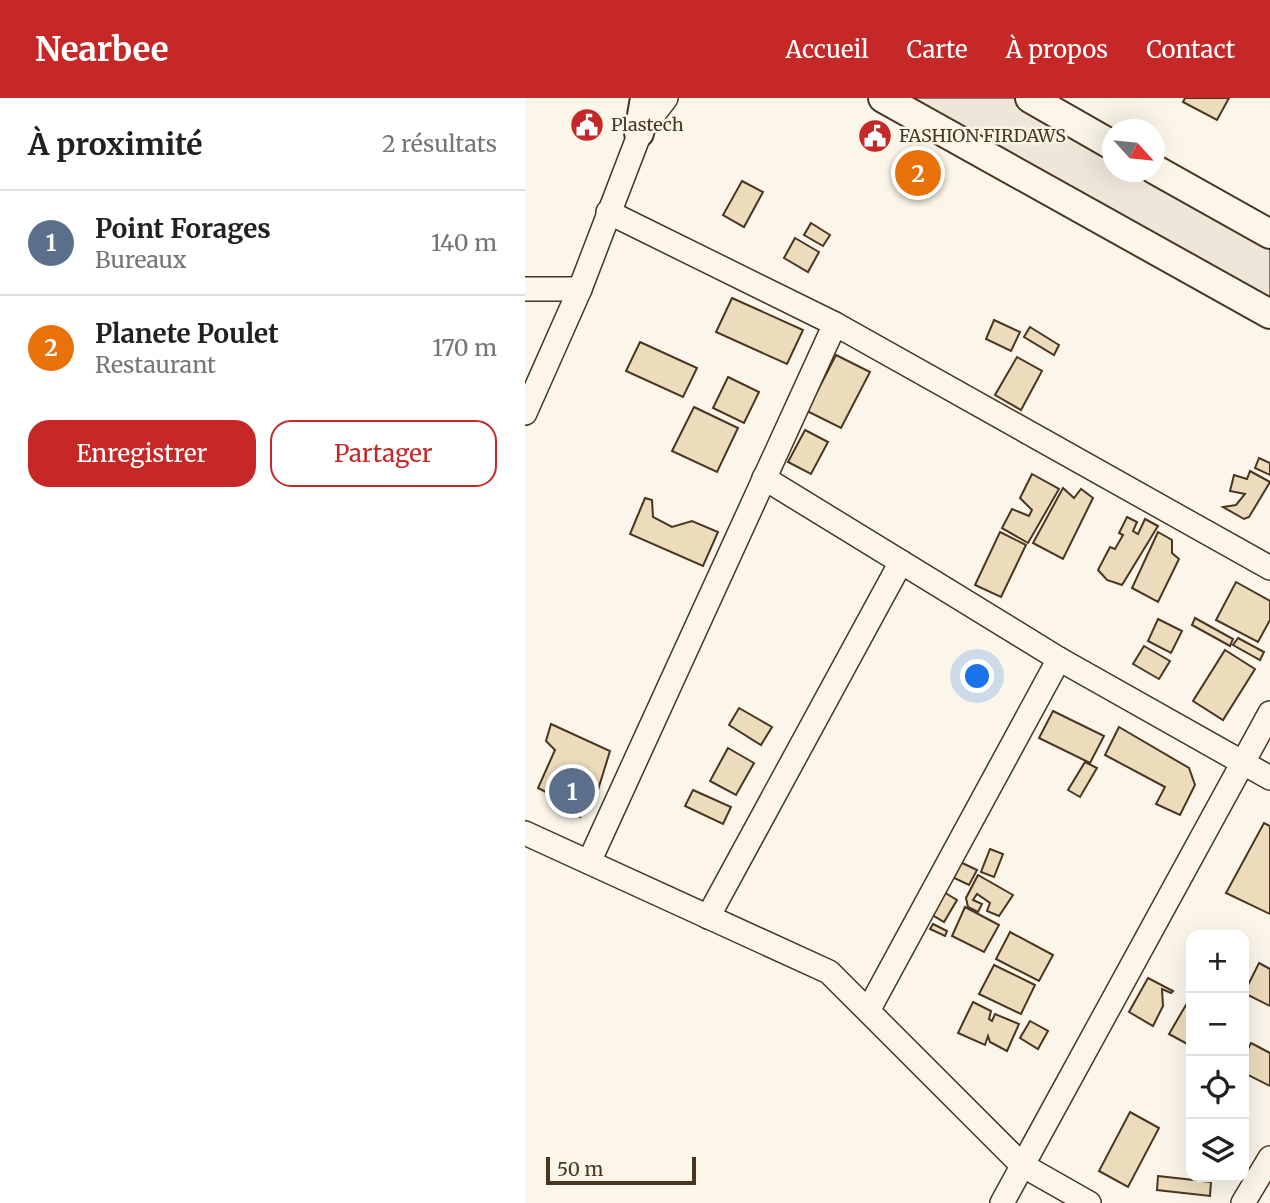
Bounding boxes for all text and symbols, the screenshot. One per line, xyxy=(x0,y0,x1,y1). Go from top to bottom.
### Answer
text: Nearbee xyxy=(35,29,169,70)
text: Accueil xyxy=(785,34,869,65)
text: Carte xyxy=(907,34,968,65)
text: À propos xyxy=(1006,34,1108,65)
text: Contact xyxy=(1146,34,1235,65)
public building icon: Plastech xyxy=(568,106,606,144)
place label: Plastech xyxy=(611,113,684,136)
public building icon: FASHION FIRDAWS xyxy=(856,117,894,155)
north arrow xyxy=(1102,119,1165,182)
place label: FASHION FIRDAWS xyxy=(899,124,1066,147)
text: À proximité xyxy=(28,125,203,163)
text: 2 résultats xyxy=(382,129,497,158)
pin: 2 xyxy=(895,147,941,199)
text: Point Forages xyxy=(95,212,271,245)
text: 1 xyxy=(46,228,56,257)
text: 140 m xyxy=(431,228,497,257)
text: Bureaux xyxy=(95,245,187,274)
text: Planete Poulet xyxy=(95,317,279,350)
text: 2 xyxy=(44,333,58,362)
text: 170 m xyxy=(432,333,497,362)
text: Restaurant xyxy=(95,350,216,379)
button: Enregistrer xyxy=(28,420,256,487)
button: Partager xyxy=(270,420,497,487)
your location xyxy=(960,659,994,693)
pin: 1 xyxy=(549,765,595,817)
map controls xyxy=(1186,930,1249,1182)
button: + xyxy=(1186,930,1249,993)
button: − xyxy=(1186,993,1249,1056)
button: locate xyxy=(1186,1056,1249,1119)
button: layers xyxy=(1186,1119,1249,1182)
scale bar xyxy=(546,1154,697,1186)
text: 50 m xyxy=(557,1157,603,1181)

